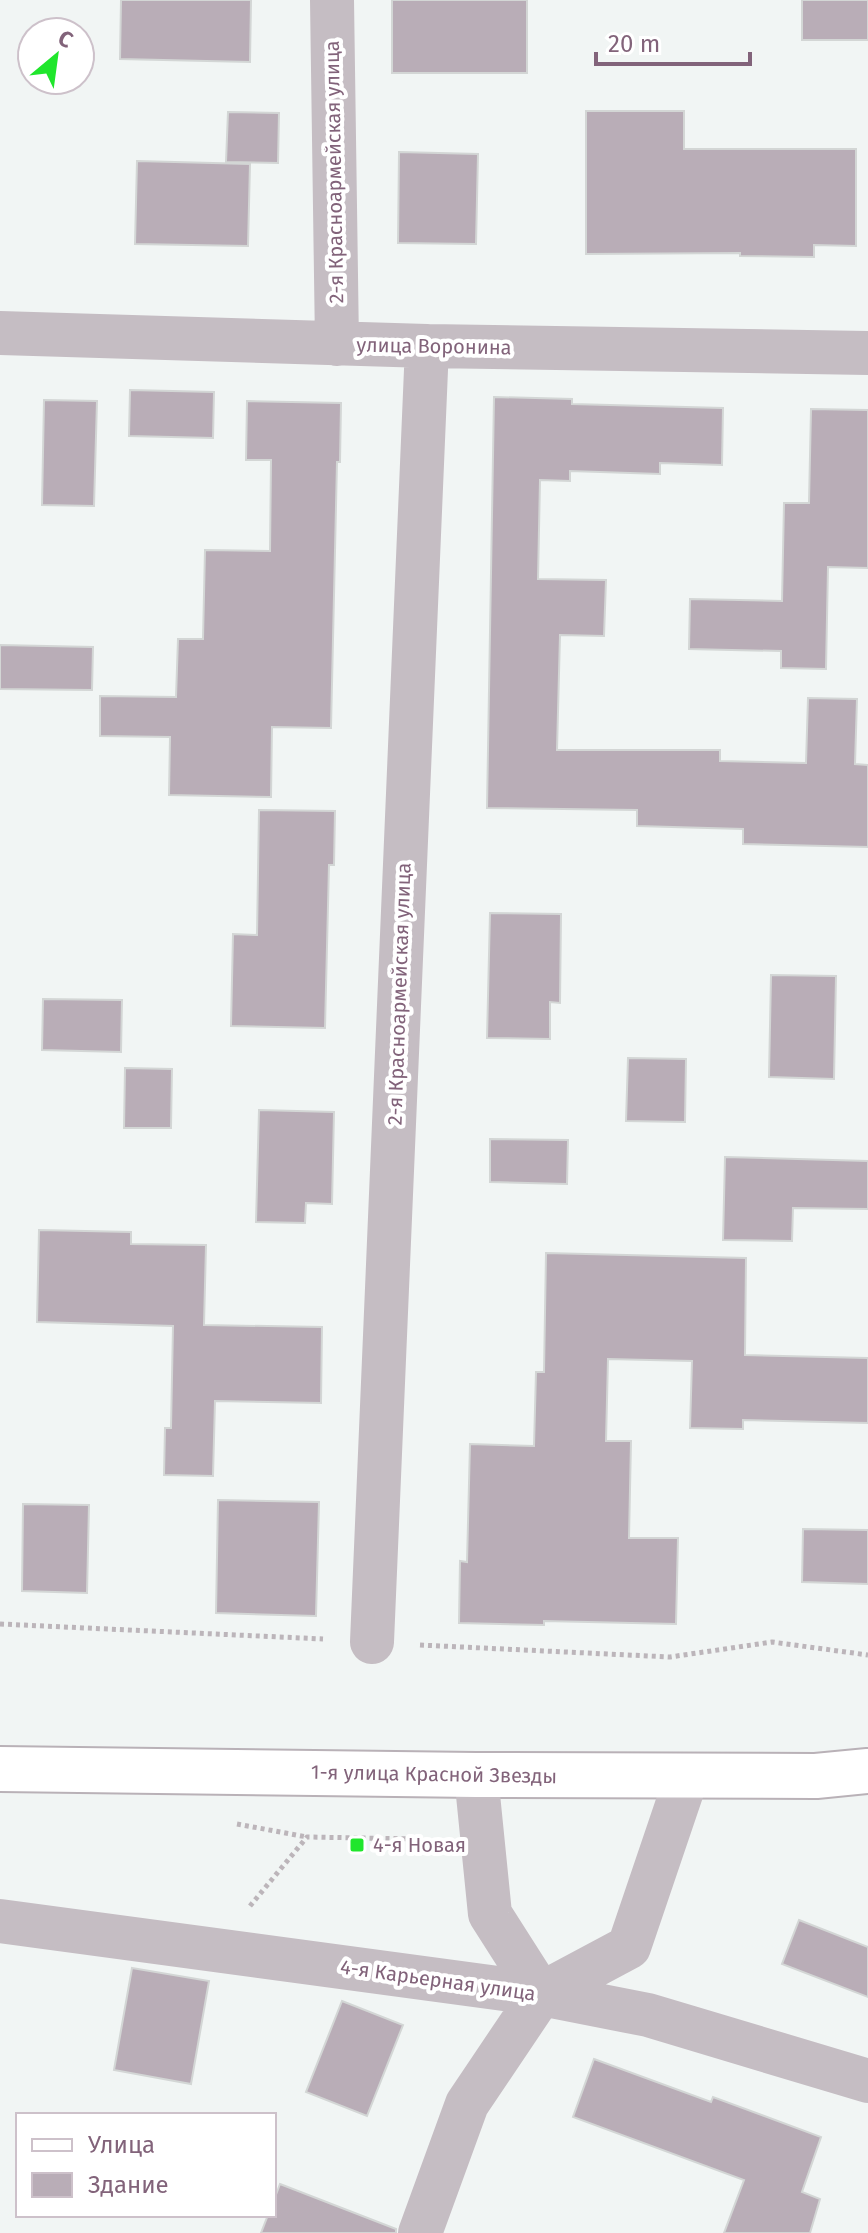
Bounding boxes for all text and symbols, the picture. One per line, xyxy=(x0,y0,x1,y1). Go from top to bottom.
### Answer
north arrow xyxy=(16,16,96,96)
scale bar xyxy=(596,16,750,66)
text: С xyxy=(53,24,78,54)
text: 20 m xyxy=(608,30,660,58)
street label: 2-я Красноармейская улица xyxy=(320,40,348,304)
street label: улица Воронина xyxy=(356,333,512,359)
street label: 2-я Красноармейская улица xyxy=(382,862,416,1126)
street label: 1-я улица Красной Звезды xyxy=(311,1760,557,1788)
place label: 4-я Новая xyxy=(373,1833,466,1857)
marker: 4-я Новая xyxy=(348,1836,366,1854)
street label: 4-я Карьерная улица xyxy=(339,1954,537,2006)
legend xyxy=(16,2113,276,2217)
text: Улица xyxy=(88,2131,155,2159)
text: Здание xyxy=(88,2171,169,2199)

